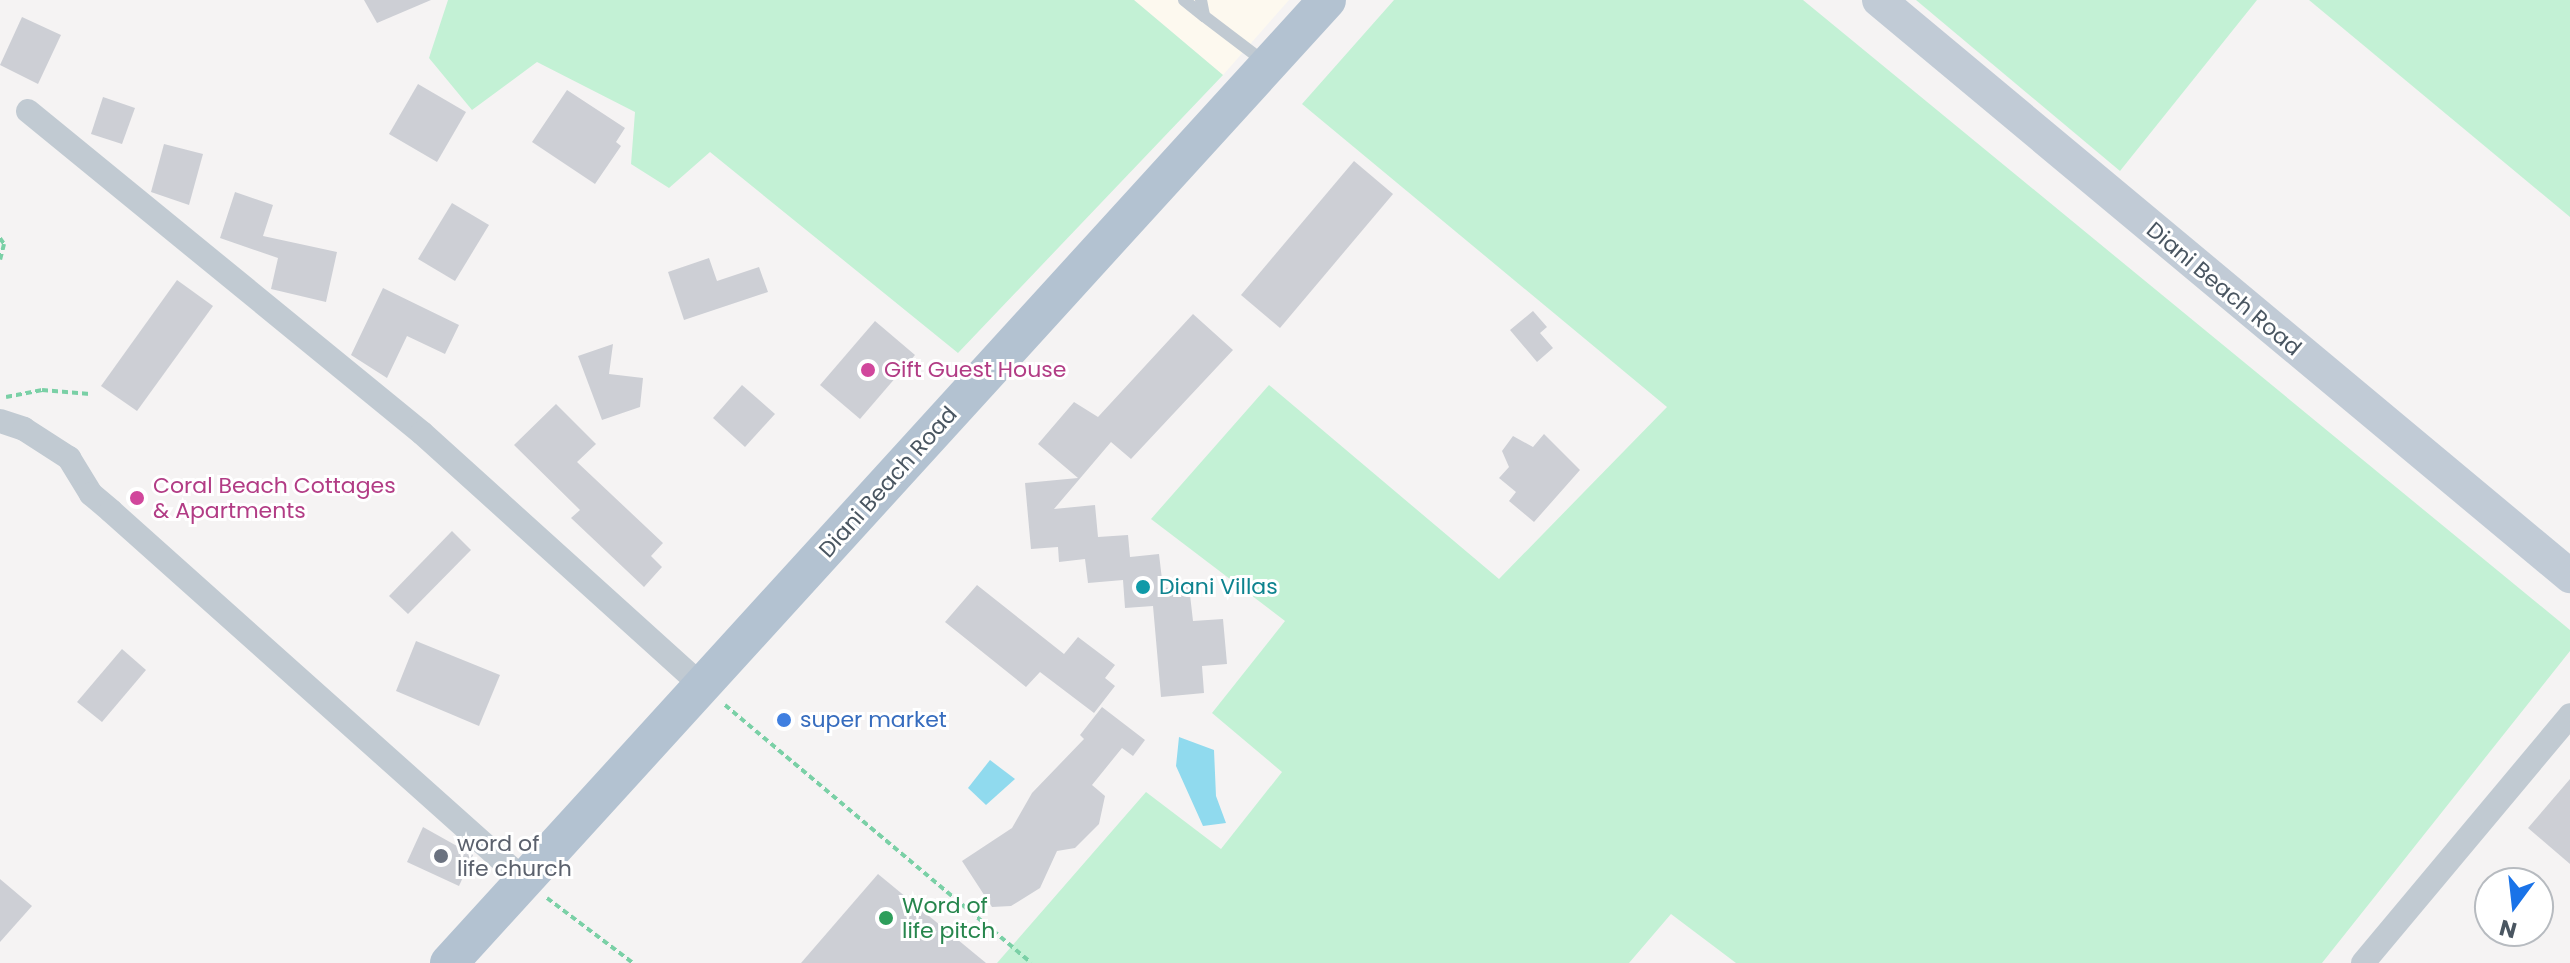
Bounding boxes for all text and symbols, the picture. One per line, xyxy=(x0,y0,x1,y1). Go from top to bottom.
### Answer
street label: Diani Beach Road xyxy=(2141,217,2307,361)
place label: Gift Guest House xyxy=(884,357,1066,383)
marker: Gift Guest House xyxy=(859,361,877,379)
street label: Diani Beach Road xyxy=(813,401,963,563)
place label: Coral Beach Cottages & Apartments xyxy=(153,472,396,524)
marker: Coral Beach Cottages & Apartments xyxy=(128,489,146,507)
place label: Diani Villas xyxy=(1159,574,1278,600)
marker: Diani Villas xyxy=(1134,578,1152,596)
place label: super market xyxy=(800,707,947,733)
marker: super market xyxy=(775,711,793,729)
place label: word of life church xyxy=(457,830,572,882)
marker: word of life church xyxy=(432,847,450,865)
north arrow xyxy=(2474,867,2554,947)
place label: Word of life pitch xyxy=(902,892,995,944)
marker: Word of life pitch xyxy=(877,909,895,927)
text: N xyxy=(2496,912,2520,946)

